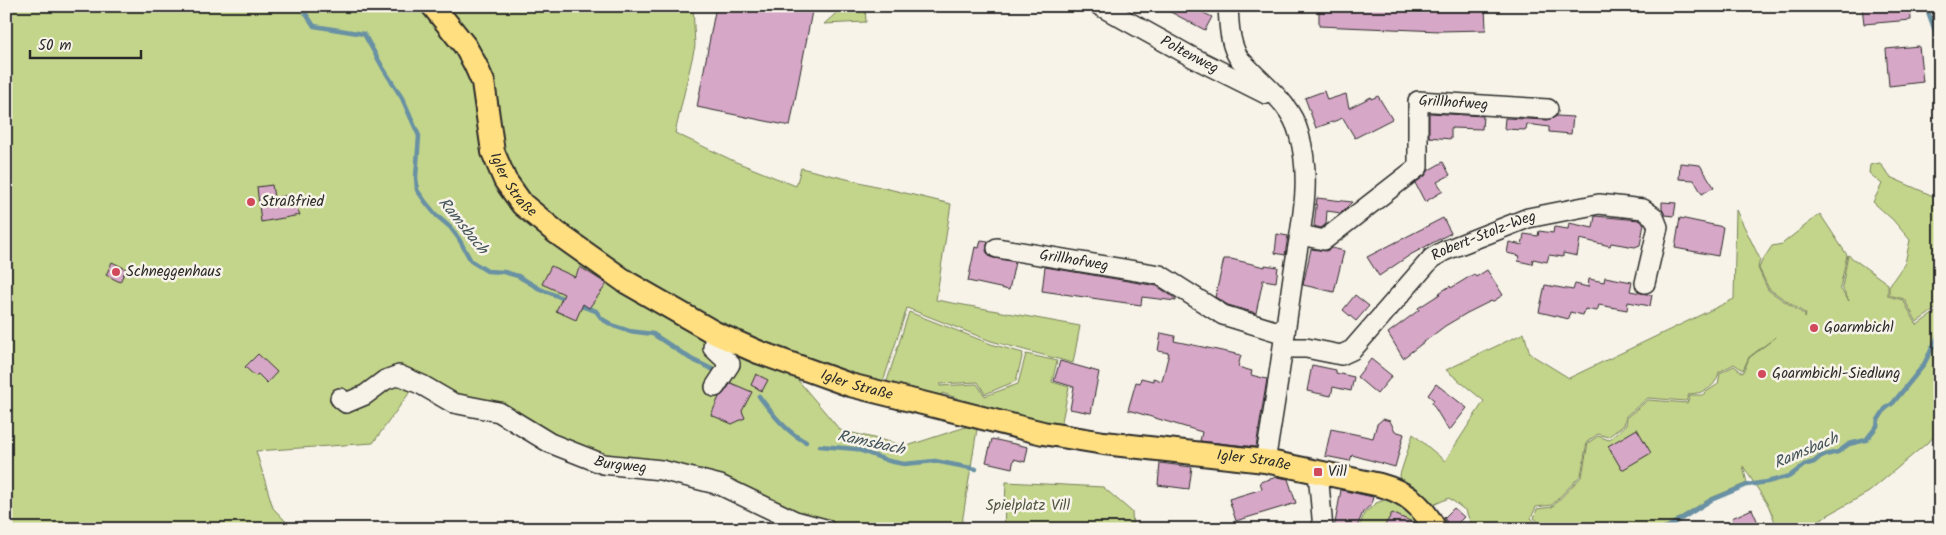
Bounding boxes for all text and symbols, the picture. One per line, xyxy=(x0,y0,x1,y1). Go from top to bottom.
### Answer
scale bar xyxy=(30,28,141,60)
street label: Poltenweg xyxy=(1156,30,1223,80)
text: 50 m xyxy=(38,34,72,58)
street label: Grillhofweg xyxy=(1418,89,1489,117)
street label: Igler Straße xyxy=(483,149,542,224)
place label: Straßfried xyxy=(261,190,324,214)
water label: Ramsbach xyxy=(432,192,495,261)
marker: Straßfried xyxy=(245,196,257,208)
street label: Robert-Stolz-Weg xyxy=(1427,205,1538,268)
street label: Grillhofweg xyxy=(1038,243,1110,278)
place label: Schneggenhaus xyxy=(126,260,222,284)
marker: Schneggenhaus xyxy=(110,266,122,278)
place label: Goarmbichl xyxy=(1824,316,1894,340)
marker: Goarmbichl xyxy=(1808,322,1820,334)
place label: Goarmbichl-Siedlung xyxy=(1772,362,1900,386)
street label: Igler Straße xyxy=(817,363,896,407)
marker: Goarmbichl-Siedlung xyxy=(1756,368,1768,380)
water label: Ramsbach xyxy=(835,424,908,463)
water label: Ramsbach xyxy=(1770,426,1843,476)
street label: Igler Straße xyxy=(1215,444,1293,478)
street label: Burgweg xyxy=(590,449,648,480)
place label: Vill xyxy=(1328,460,1347,484)
marker: Vill xyxy=(1312,466,1324,478)
park label: Spielplatz Vill xyxy=(986,494,1070,518)

